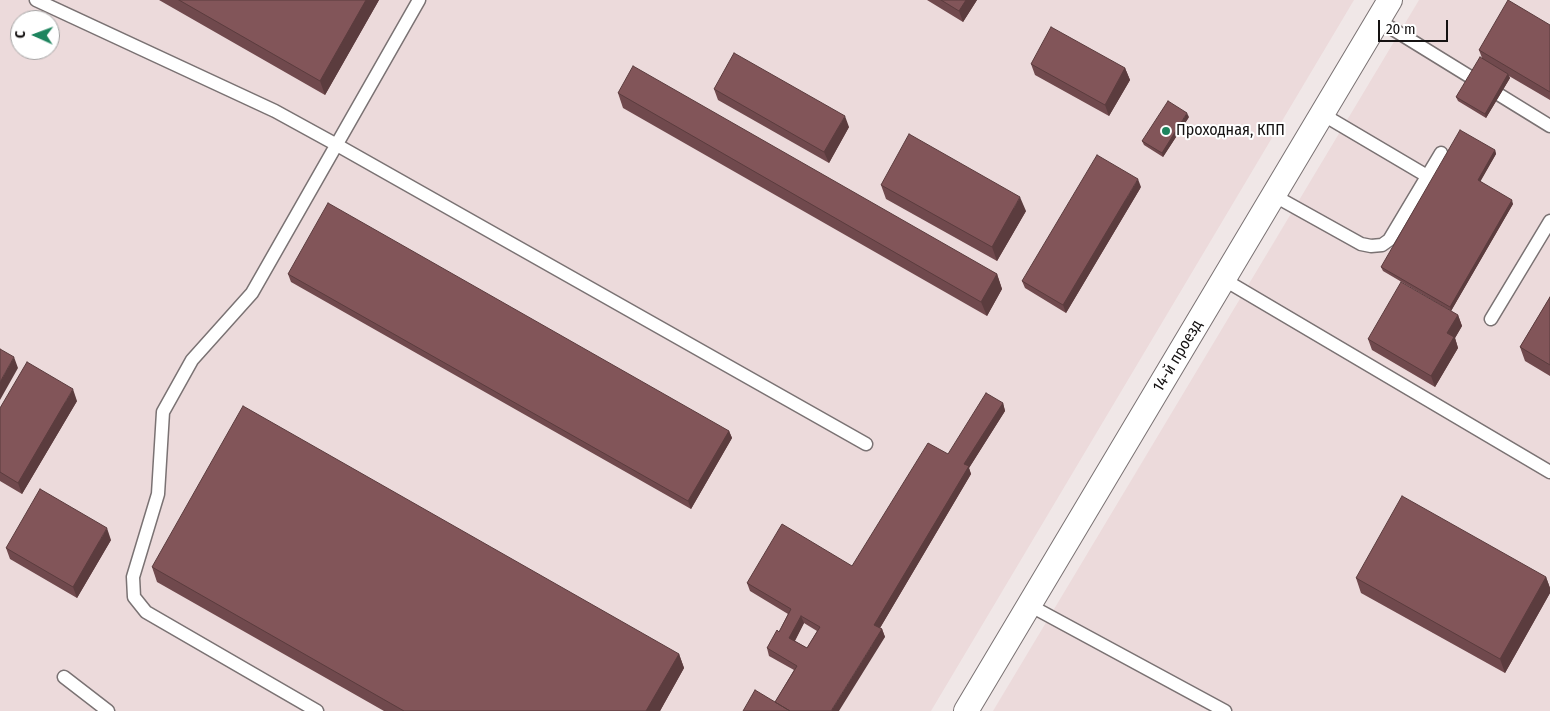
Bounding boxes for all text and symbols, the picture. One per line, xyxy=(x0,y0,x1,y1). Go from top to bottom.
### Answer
north arrow xyxy=(10,10,60,60)
scale bar xyxy=(1380,10,1450,42)
text: 20 m xyxy=(1386,20,1416,38)
text: С xyxy=(12,31,29,38)
place label: Проходная, КПП xyxy=(1176,121,1285,141)
marker: Проходная, КПП xyxy=(1160,125,1172,137)
street label: 14-й проезд xyxy=(1149,317,1207,395)

